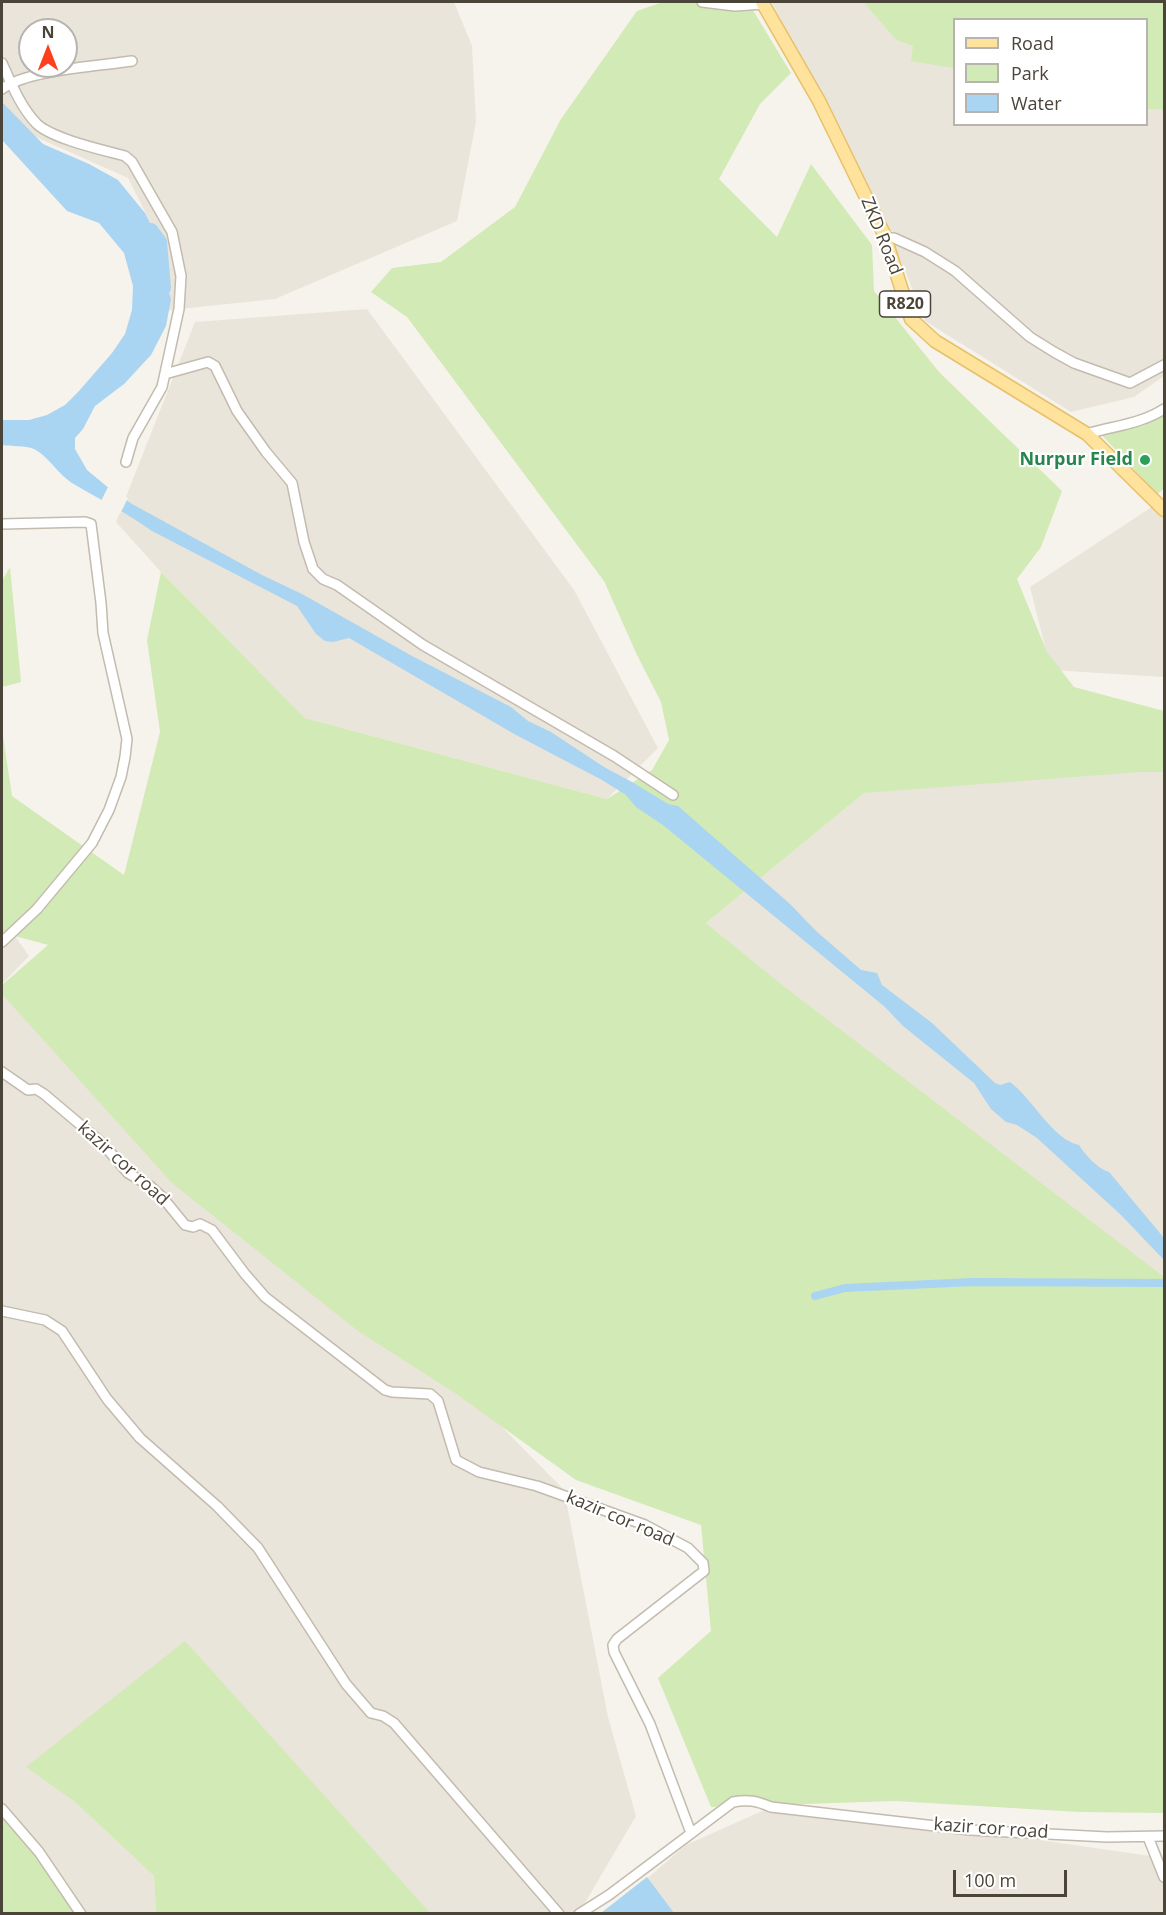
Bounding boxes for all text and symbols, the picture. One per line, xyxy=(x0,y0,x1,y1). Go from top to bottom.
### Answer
north arrow xyxy=(18,18,78,78)
legend xyxy=(953,18,1148,126)
text: N xyxy=(41,21,55,43)
text: Road xyxy=(1011,31,1054,55)
text: Park xyxy=(1011,61,1049,85)
text: Water xyxy=(1011,91,1062,115)
street label: ZKD Road xyxy=(856,194,906,278)
road number: R820 xyxy=(880,291,930,317)
place label: Nurpur Field xyxy=(1019,449,1133,471)
marker: Nurpur Field xyxy=(1138,453,1152,467)
street label: kazir cor road xyxy=(73,1117,173,1211)
street label: kazir cor road xyxy=(563,1487,677,1551)
street label: kazir cor road xyxy=(933,1814,1049,1844)
scale bar xyxy=(956,1858,1070,1896)
text: 100 m xyxy=(964,1868,1016,1892)

